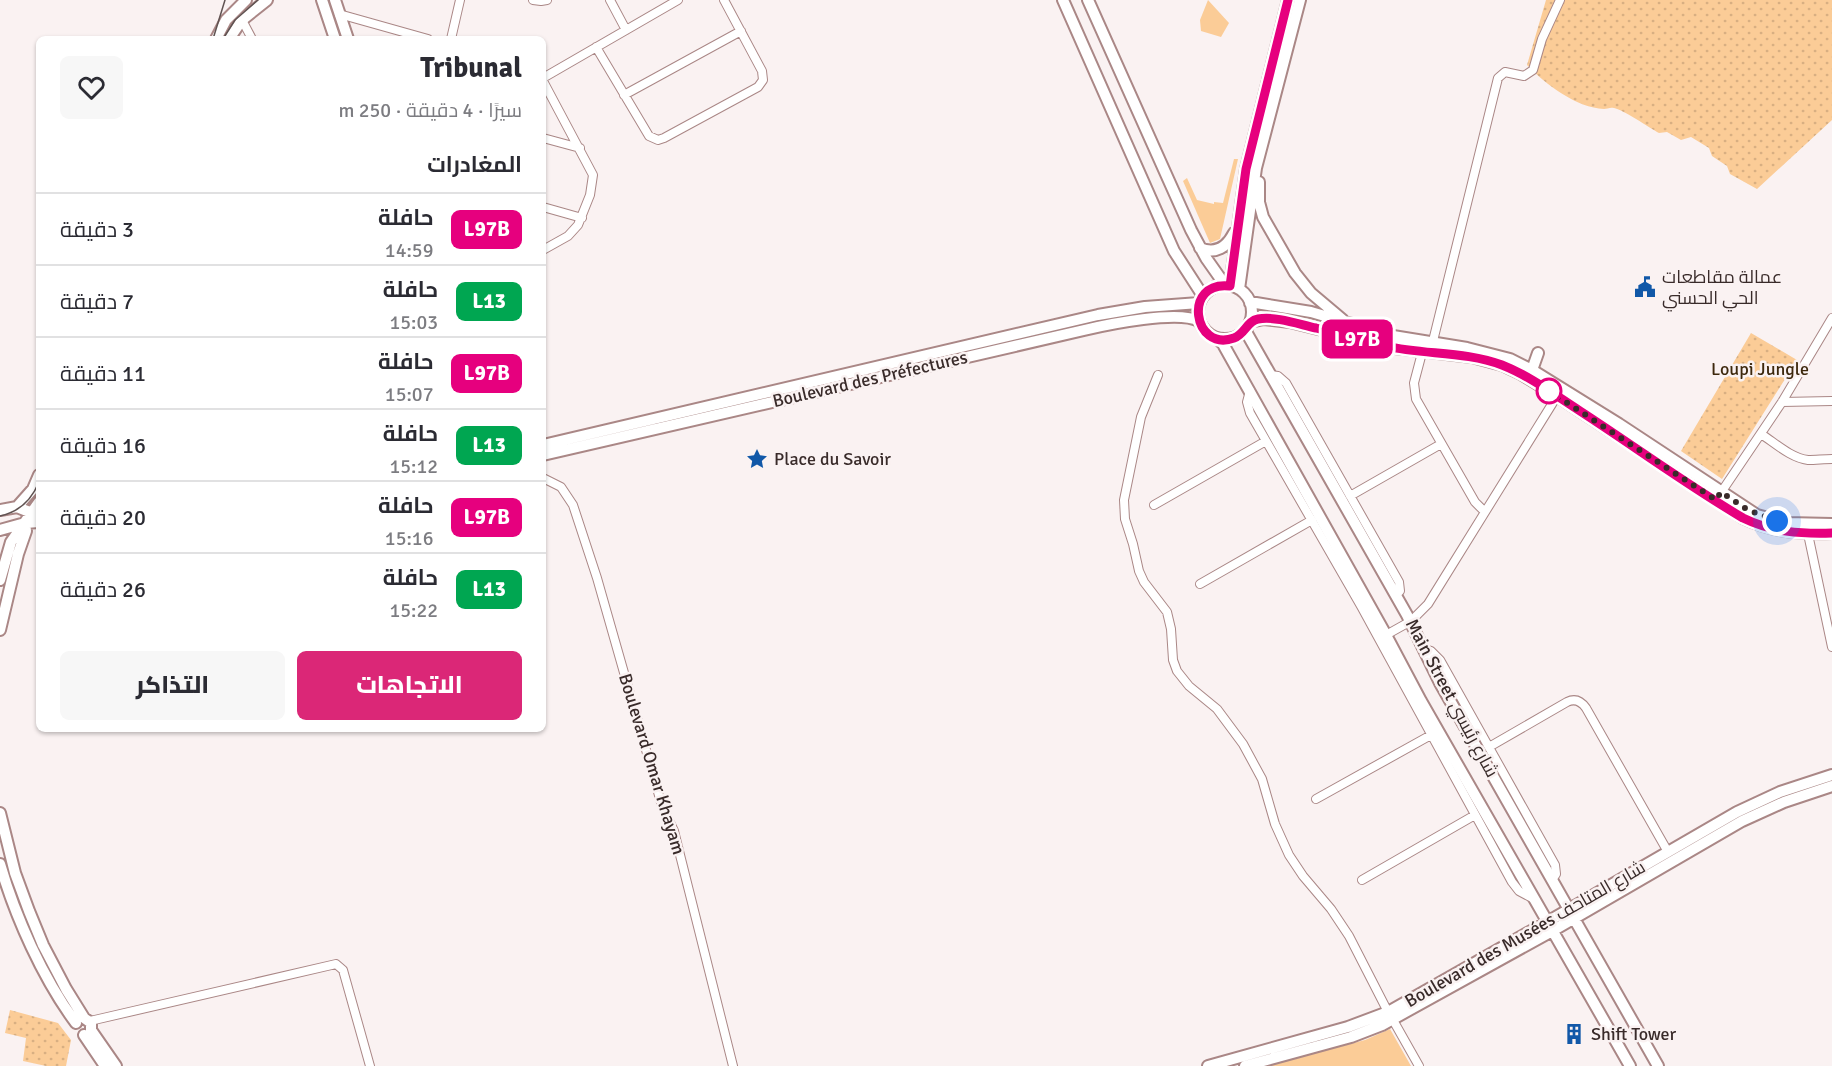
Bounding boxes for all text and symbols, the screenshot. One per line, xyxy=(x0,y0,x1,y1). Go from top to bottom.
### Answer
text: Tribunal xyxy=(420,51,522,85)
button: heart xyxy=(60,56,123,119)
text: سيرًا · 4 دقيقة · 250 m xyxy=(338,98,522,123)
text: المغادرات xyxy=(427,151,522,178)
text: حافلة xyxy=(378,204,433,231)
text: 3 دقيقة xyxy=(60,216,134,243)
text: L97B xyxy=(463,216,510,242)
text: 14:59 xyxy=(385,238,433,263)
place label: عمالة مقاطعات الحي الحسني xyxy=(1662,266,1782,312)
public building icon: عمالة مقاطعات الحي الحسني xyxy=(1633,275,1657,299)
text: حافلة xyxy=(383,276,438,303)
text: 7 دقيقة xyxy=(60,288,134,315)
text: L13 xyxy=(472,288,506,314)
text: 15:03 xyxy=(389,310,438,335)
line badge: L97B xyxy=(1315,320,1399,358)
text: L97B xyxy=(1334,326,1380,352)
street label: Boulevard des Préfectures xyxy=(770,346,970,412)
text: حافلة xyxy=(378,348,433,375)
park label: Loupi Jungle xyxy=(1711,358,1809,380)
text: 11 دقيقة xyxy=(60,360,146,387)
text: L97B xyxy=(463,360,510,386)
unlabelled marker xyxy=(1536,378,1562,404)
text: 15:07 xyxy=(385,382,433,407)
text: حافلة xyxy=(383,420,438,447)
text: 16 دقيقة xyxy=(60,432,146,459)
text: L13 xyxy=(472,432,506,458)
place icon: Place du Savoir xyxy=(745,447,769,471)
place label: Place du Savoir xyxy=(774,448,891,470)
text: 15:12 xyxy=(389,454,438,479)
text: حافلة xyxy=(378,492,433,519)
text: 20 دقيقة xyxy=(60,504,146,531)
text: L97B xyxy=(463,504,510,530)
your location xyxy=(1762,506,1792,536)
text: 15:16 xyxy=(385,526,433,551)
text: حافلة xyxy=(383,564,438,591)
text: 26 دقيقة xyxy=(60,576,146,603)
text: L13 xyxy=(472,576,506,602)
text: 15:22 xyxy=(389,598,438,623)
street label: Main Street شارع رئيسي xyxy=(1399,615,1503,782)
button: التذاكر xyxy=(60,651,285,720)
button: الاتجاهات xyxy=(297,651,522,720)
street label: Boulevard Omar Khayam xyxy=(614,671,690,857)
street label: Boulevard des Musées شارع المتاحف xyxy=(1401,856,1650,1013)
building icon: Shift Tower xyxy=(1562,1022,1586,1046)
place label: Shift Tower xyxy=(1591,1023,1677,1045)

